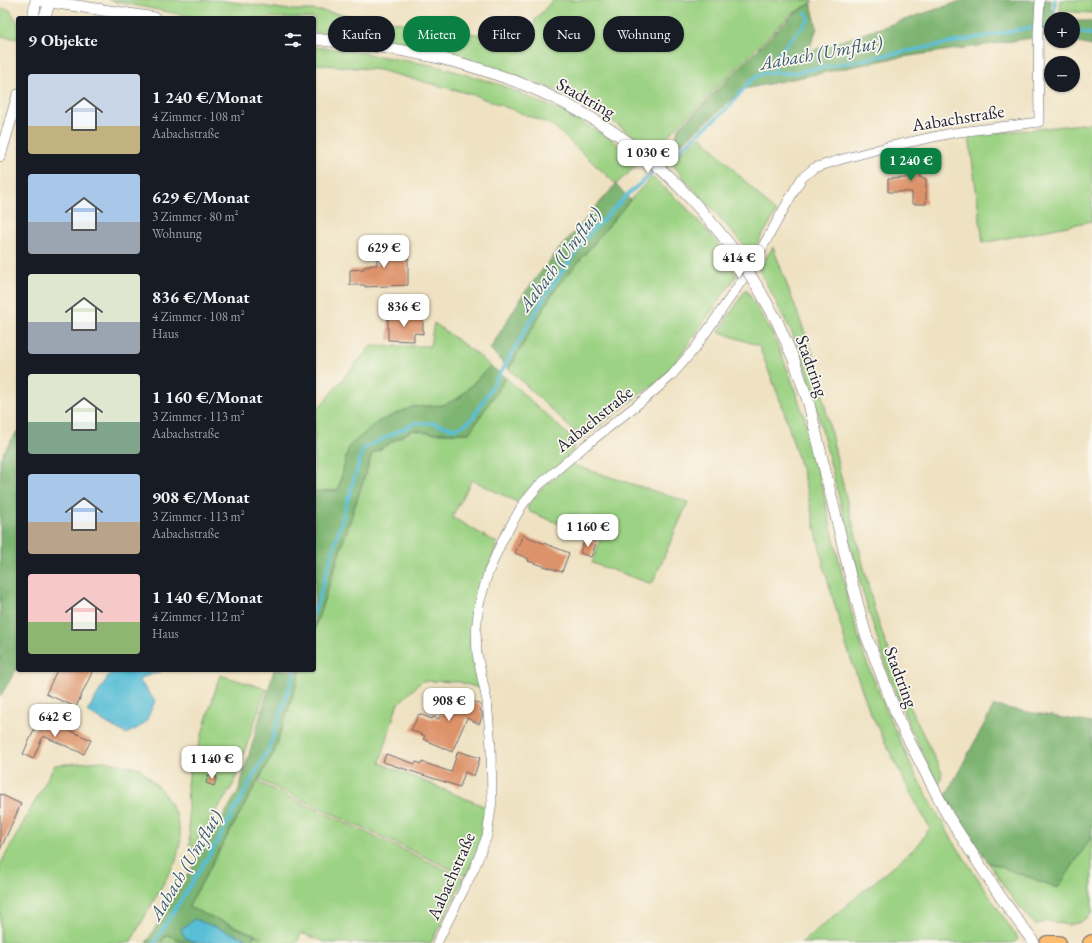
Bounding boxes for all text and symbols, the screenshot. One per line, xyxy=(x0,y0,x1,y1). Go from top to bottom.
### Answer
map controls xyxy=(1044,12,1080,92)
button: + xyxy=(1044,12,1080,48)
chip: Kaufen xyxy=(328,16,395,52)
chip: Mieten xyxy=(403,16,470,52)
chip: Filter xyxy=(478,16,535,52)
chip: Neu xyxy=(543,16,595,52)
chip: Wohnung xyxy=(603,16,684,52)
text: 9 Objekte xyxy=(28,29,98,51)
icon: filters xyxy=(282,29,304,51)
water label: Aabach (Umflut) xyxy=(756,29,884,76)
button: − xyxy=(1044,56,1080,92)
street label: Stadtring xyxy=(553,72,620,123)
text: 1 240 €/Monat xyxy=(152,86,263,108)
icon: home xyxy=(60,90,108,138)
street label: Aabachstraße xyxy=(909,99,1006,136)
text: 4 Zimmer · 108 m² xyxy=(152,108,245,125)
text: Aabachstraße xyxy=(152,125,219,142)
pin: 1 030 € xyxy=(611,140,685,174)
text: 1 030 € xyxy=(626,144,670,161)
pin: 1 240 € xyxy=(874,148,948,182)
text: 1 240 € xyxy=(889,152,933,169)
text: 629 €/Monat xyxy=(152,186,250,208)
icon: home xyxy=(60,190,108,238)
water label: Aabach (Umflut) xyxy=(511,202,607,318)
text: 3 Zimmer · 80 m² xyxy=(152,208,238,225)
text: Wohnung xyxy=(152,225,202,242)
pin: 629 € xyxy=(356,235,412,269)
text: 629 € xyxy=(367,239,401,256)
pin: 414 € xyxy=(711,245,767,279)
text: 414 € xyxy=(722,249,756,266)
text: 836 €/Monat xyxy=(152,286,250,308)
icon: home xyxy=(60,290,108,338)
pin: 836 € xyxy=(376,294,432,328)
text: 836 € xyxy=(387,298,421,315)
text: 4 Zimmer · 108 m² xyxy=(152,308,245,325)
text: Haus xyxy=(152,325,179,342)
street label: Stadtring xyxy=(791,332,834,400)
street label: Aabachstraße xyxy=(550,380,637,457)
text: 1 160 €/Monat xyxy=(152,386,263,408)
icon: home xyxy=(60,390,108,438)
text: 3 Zimmer · 113 m² xyxy=(152,408,245,425)
text: Aabachstraße xyxy=(152,425,219,442)
text: 908 €/Monat xyxy=(152,486,250,508)
icon: home xyxy=(60,490,108,538)
text: 3 Zimmer · 113 m² xyxy=(152,508,245,525)
pin: 1 160 € xyxy=(551,514,625,548)
text: 1 160 € xyxy=(566,518,610,535)
text: Aabachstraße xyxy=(152,525,219,542)
text: 1 140 €/Monat xyxy=(152,586,263,608)
icon: home xyxy=(60,590,108,638)
text: 4 Zimmer · 112 m² xyxy=(152,608,245,625)
text: Haus xyxy=(152,625,179,642)
street label: Stadtring xyxy=(879,643,924,711)
pin: 908 € xyxy=(421,688,477,722)
text: 908 € xyxy=(432,692,466,709)
pin: 642 € xyxy=(27,704,83,738)
text: 642 € xyxy=(38,708,72,725)
pin: 1 140 € xyxy=(175,746,249,780)
text: 1 140 € xyxy=(190,750,234,767)
water label: Aabach (Umflut) xyxy=(142,806,228,927)
street label: Aabachstraße xyxy=(421,829,480,924)

